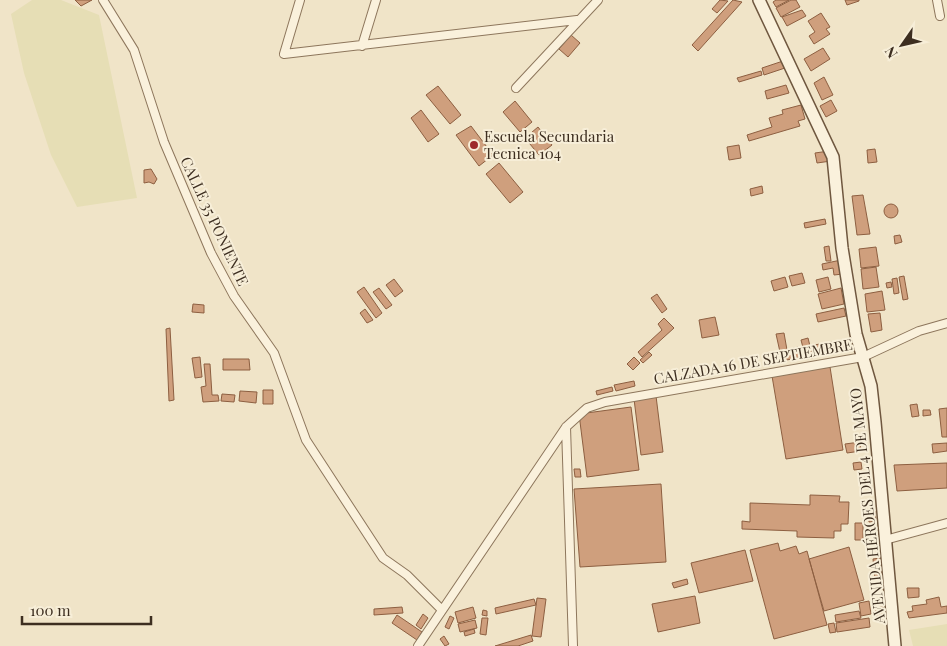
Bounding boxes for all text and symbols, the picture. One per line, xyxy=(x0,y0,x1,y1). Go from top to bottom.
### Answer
north arrow xyxy=(877,20,927,70)
text: N xyxy=(880,43,902,62)
place label: Escuela Secundaria Tecnica 104 xyxy=(484,126,615,163)
marker: Escuela Secundaria Tecnica 104 xyxy=(468,139,480,151)
street label: CALLE 35 PONIENTE xyxy=(176,153,254,289)
street label: CALZADA 16 DE SEPTIEMBRE xyxy=(652,334,854,388)
street label: AVENIDA HÉROES DEL 4 DE MAYO xyxy=(845,387,889,626)
scale bar xyxy=(22,594,151,626)
text: 100 m xyxy=(30,600,71,620)

